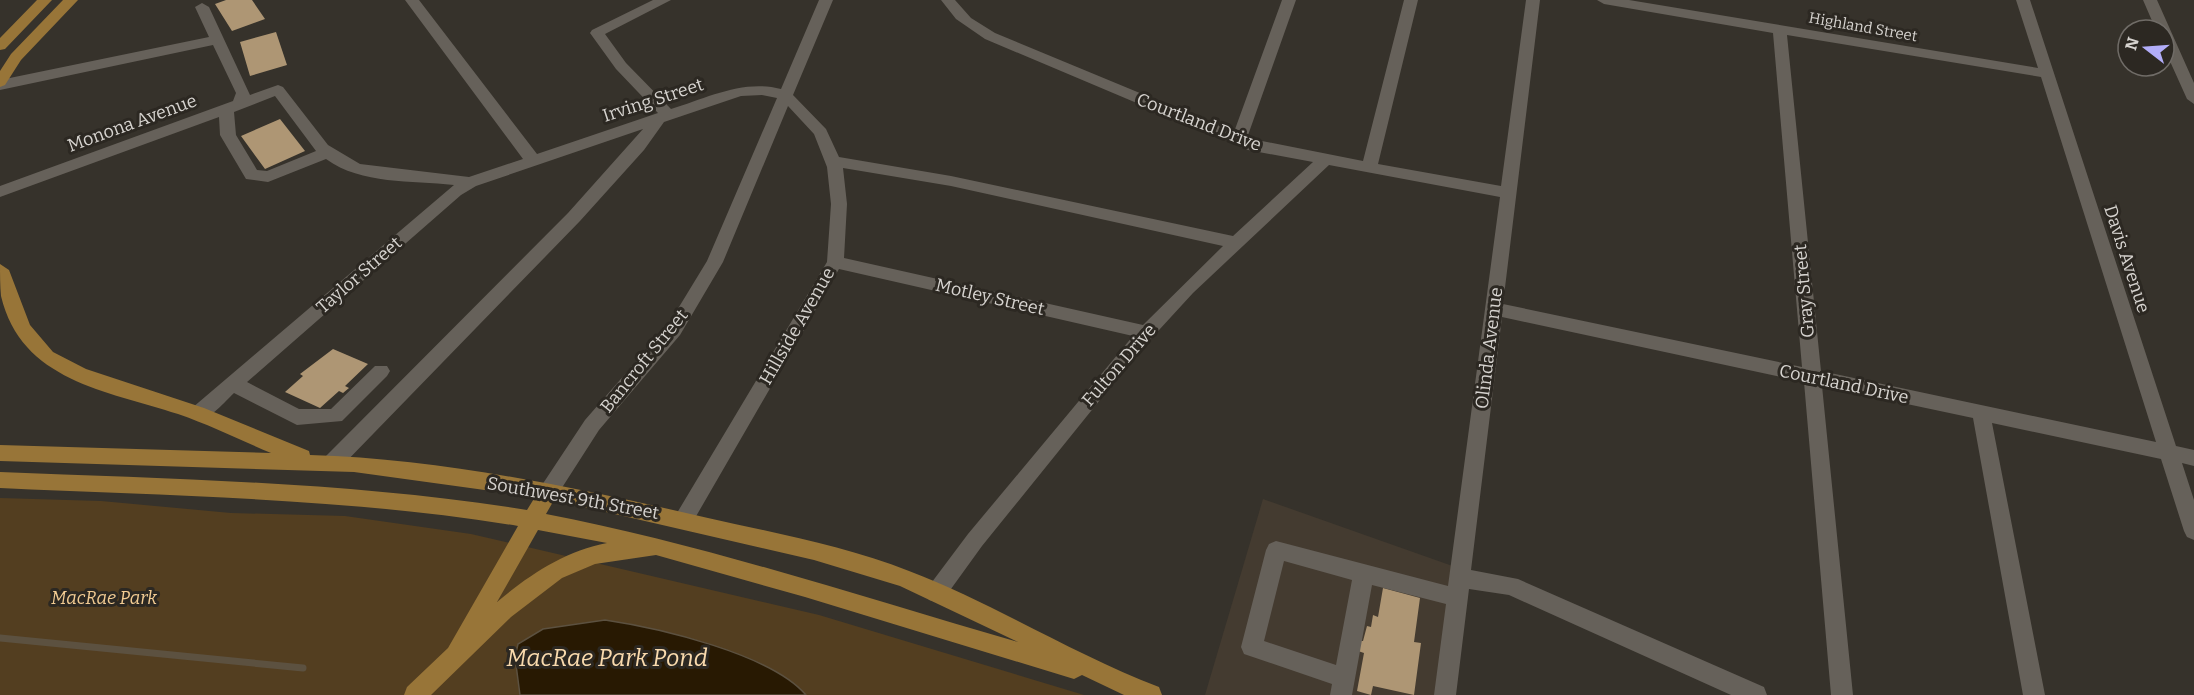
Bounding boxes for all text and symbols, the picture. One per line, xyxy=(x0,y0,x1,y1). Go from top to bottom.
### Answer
street label: Highland Street xyxy=(1807,9,1919,46)
north arrow xyxy=(2116,18,2176,78)
text: N xyxy=(2121,35,2143,52)
street label: Irving Street xyxy=(600,73,707,127)
street label: Courtland Drive xyxy=(1134,88,1264,156)
street label: Monona Avenue xyxy=(64,89,200,157)
street label: Davis Avenue xyxy=(2099,202,2155,316)
street label: Taylor Street xyxy=(312,232,407,318)
street label: Gray Street xyxy=(1789,243,1819,339)
street label: Hillside Avenue xyxy=(755,264,839,388)
street label: Motley Street xyxy=(933,274,1047,320)
street label: Olinda Avenue xyxy=(1471,286,1507,410)
street label: Bancroft Street xyxy=(596,304,693,417)
street label: Fulton Drive xyxy=(1077,319,1161,411)
street label: Courtland Drive xyxy=(1777,360,1911,408)
street label: Southwest 9th Street xyxy=(485,472,661,524)
park label: MacRae Park xyxy=(51,587,157,609)
water label: MacRae Park Pond xyxy=(506,644,708,672)

